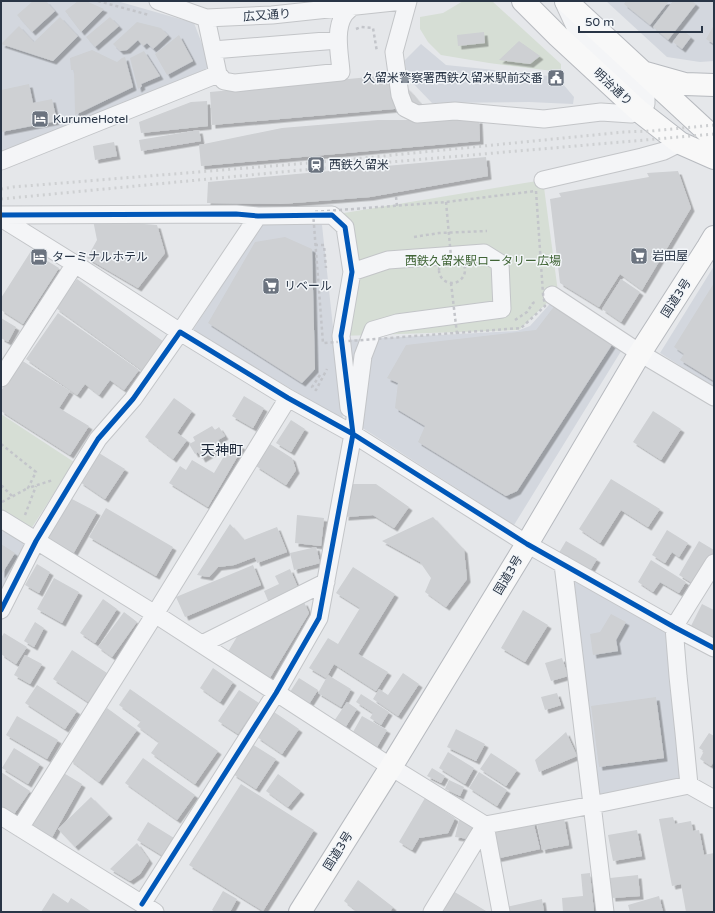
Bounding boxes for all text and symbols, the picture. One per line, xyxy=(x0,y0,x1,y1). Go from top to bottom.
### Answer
street label: 広又通り xyxy=(243,6,291,24)
scale bar xyxy=(579,8,702,34)
text: 50 m xyxy=(585,15,614,29)
street label: 明治通り xyxy=(591,66,635,108)
public building icon: 久留米警察署西鉄久留米駅前交番 xyxy=(546,68,566,88)
place label: 久留米警察署西鉄久留米駅前交番 xyxy=(363,71,543,85)
hotel icon: KurumeHotel xyxy=(30,109,50,129)
place label: KurumeHotel xyxy=(53,112,128,126)
station icon: 西鉄久留米 xyxy=(306,155,326,175)
place label: 西鉄久留米 xyxy=(329,158,389,172)
supermarket icon: 岩田屋 xyxy=(629,246,649,266)
hotel icon: ターミナルホテル xyxy=(29,247,49,267)
place label: 岩田屋 xyxy=(652,249,688,263)
place label: ターミナルホテル xyxy=(52,250,148,264)
park label: 西鉄久留米駅ロータリー広場 xyxy=(405,254,561,268)
supermarket icon: リベール xyxy=(261,276,281,296)
street label: 国道3号 xyxy=(658,276,694,320)
place label: リベール xyxy=(284,279,332,293)
district label: 天神町 xyxy=(201,442,243,459)
street label: 国道3号 xyxy=(491,553,525,597)
street label: 国道3号 xyxy=(321,829,355,873)

